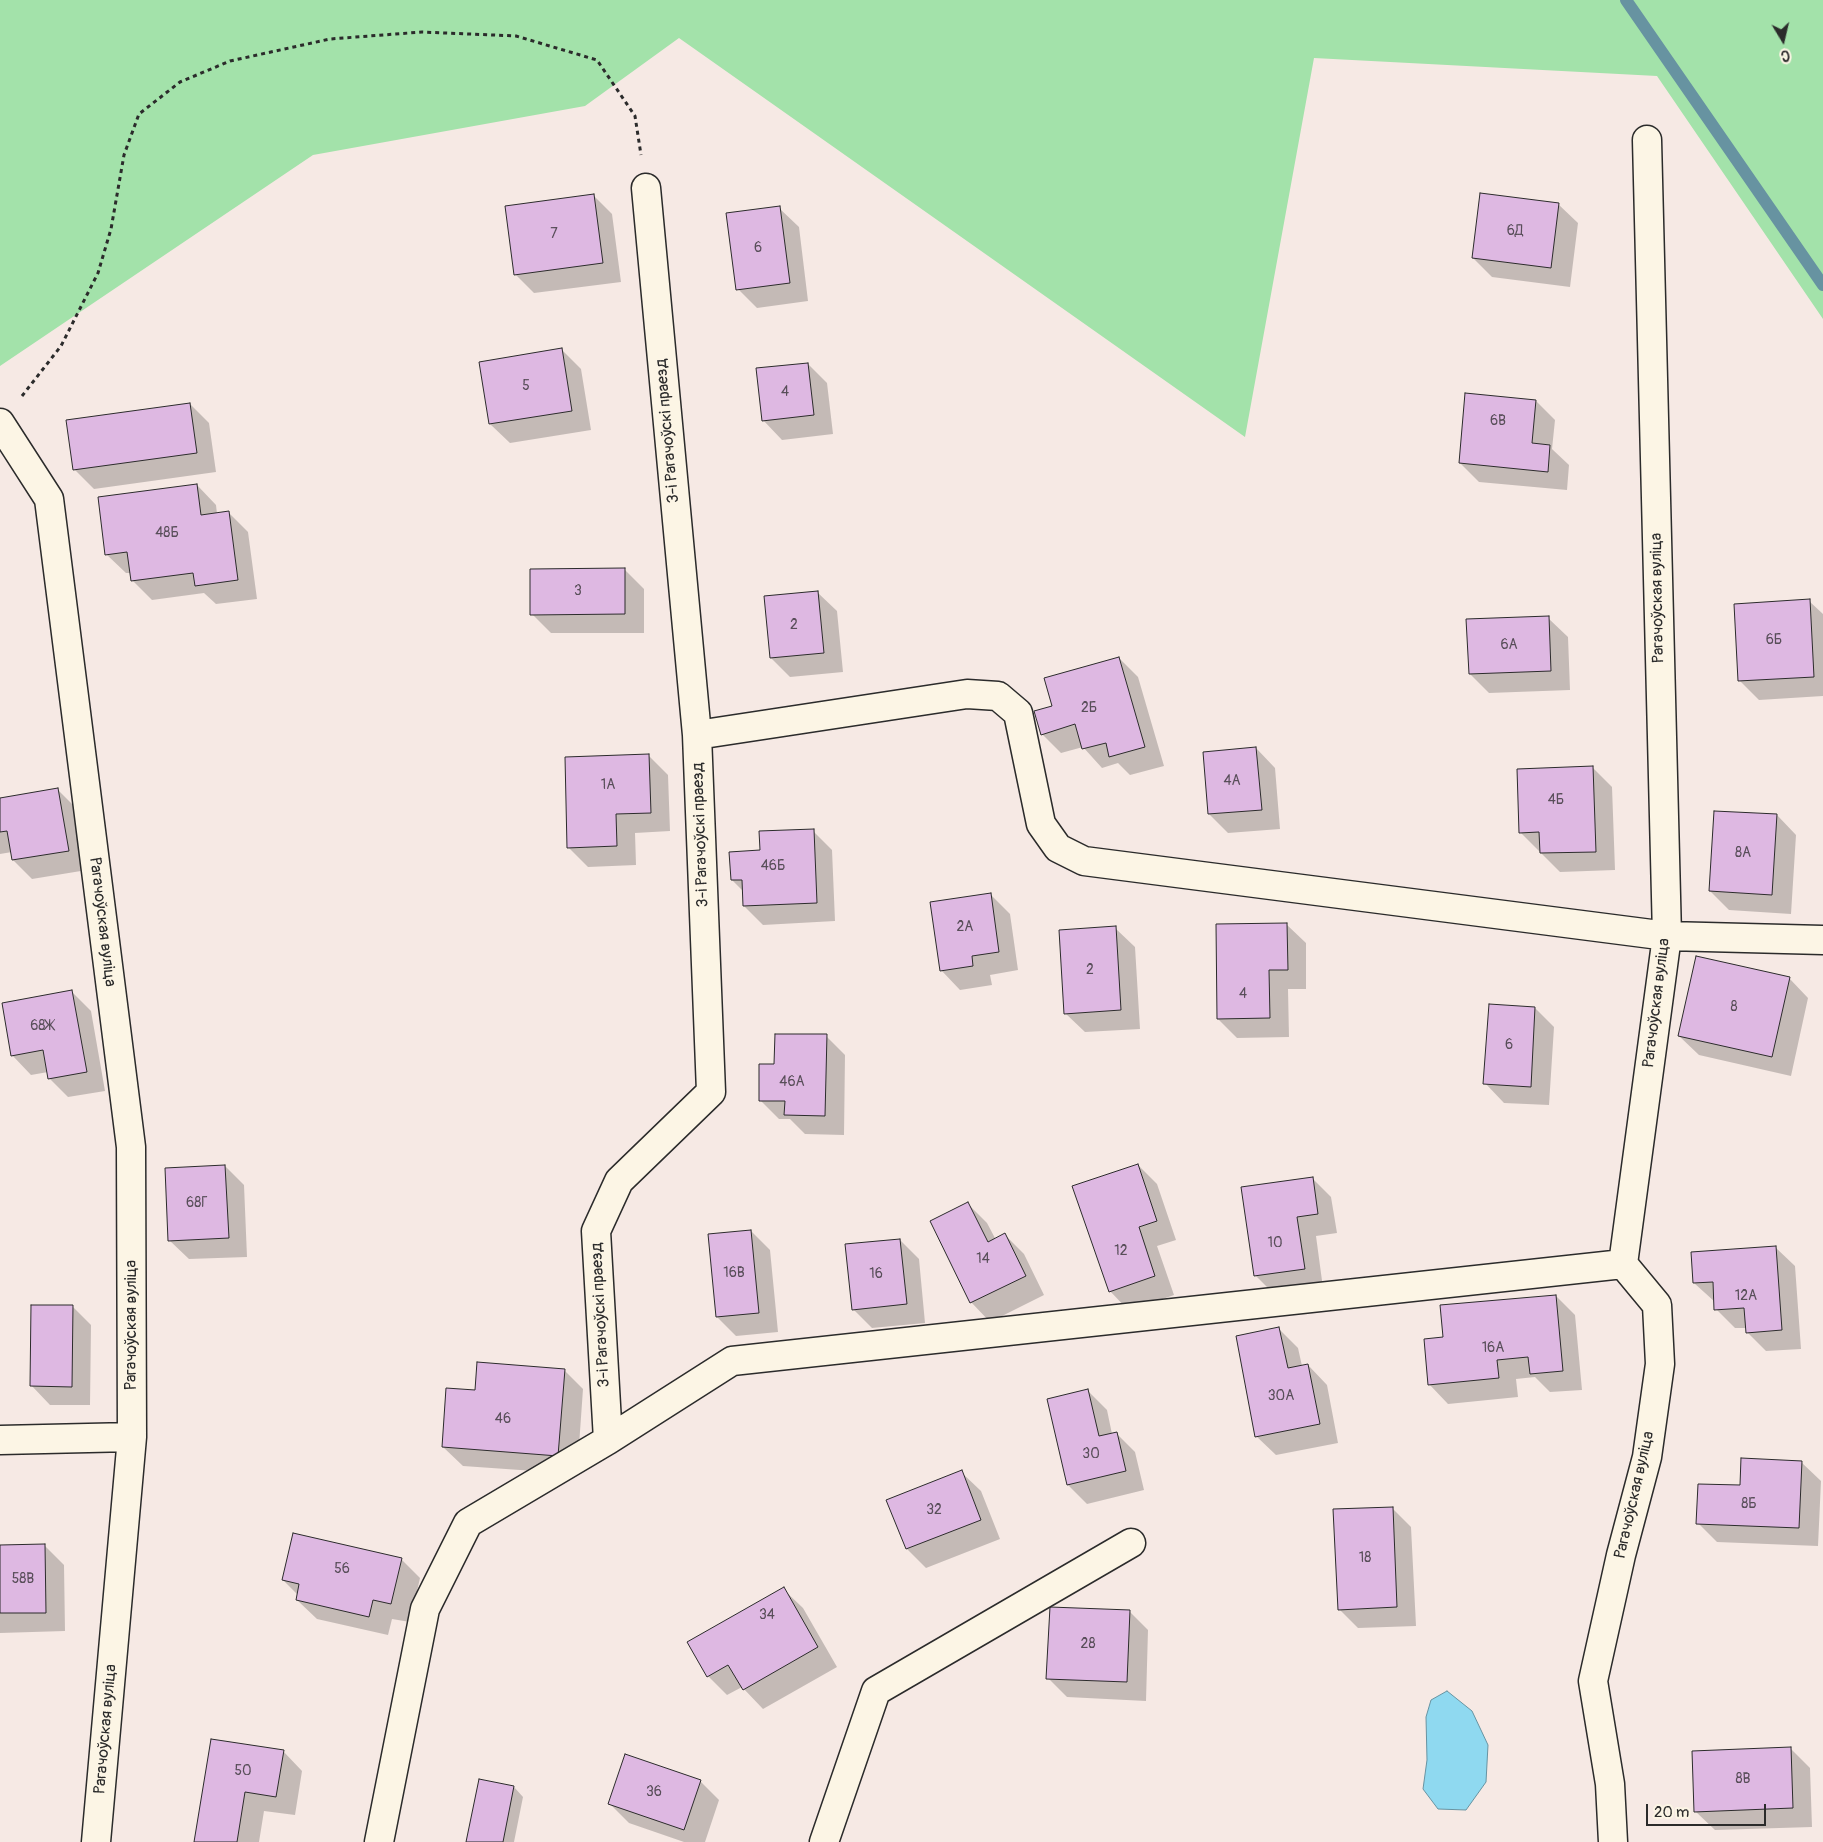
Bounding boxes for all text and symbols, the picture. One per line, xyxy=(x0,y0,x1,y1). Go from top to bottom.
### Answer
north arrow xyxy=(1758,15,1808,65)
text: С xyxy=(1780,46,1791,64)
house number: 6Д xyxy=(1507,223,1523,239)
house number: 7 xyxy=(550,226,558,242)
house number: 6 xyxy=(754,240,762,256)
street label: 3-і Рагачоўскі праезд xyxy=(652,358,684,504)
house number: 5 xyxy=(522,378,530,394)
house number: 4 xyxy=(781,384,789,400)
house number: 6В xyxy=(1490,413,1506,429)
house number: 48Б xyxy=(155,525,179,541)
street label: Рагачоўская вуліца xyxy=(1647,533,1669,663)
house number: 3 xyxy=(574,583,582,599)
house number: 2 xyxy=(790,617,798,633)
house number: 6Б xyxy=(1766,632,1782,648)
house number: 6А xyxy=(1500,637,1518,653)
house number: 2Б xyxy=(1081,700,1097,716)
street label: 3-і Рагачоўскі праезд xyxy=(689,762,713,908)
house number: 4А xyxy=(1223,773,1241,789)
house number: 1А xyxy=(601,777,615,793)
house number: 4Б xyxy=(1548,792,1564,808)
house number: 8А xyxy=(1735,845,1751,861)
street label: Рагачоўская вуліца xyxy=(85,856,119,988)
house number: 46Б xyxy=(761,858,785,874)
house number: 2А xyxy=(957,919,973,935)
street label: Рагачоўская вуліца xyxy=(1640,937,1674,1069)
house number: 2 xyxy=(1086,962,1094,978)
house number: 4 xyxy=(1239,986,1247,1002)
house number: 8 xyxy=(1730,999,1738,1015)
house number: 68Ж xyxy=(30,1018,54,1034)
house number: 6 xyxy=(1505,1037,1513,1053)
house number: 46А xyxy=(779,1074,805,1090)
house number: 68Г xyxy=(186,1195,208,1211)
house number: 10 xyxy=(1267,1235,1283,1251)
street label: 3-і Рагачоўскі праезд xyxy=(588,1242,614,1388)
house number: 12 xyxy=(1114,1243,1128,1259)
house number: 14 xyxy=(976,1251,990,1267)
street label: Рагачоўская вуліца xyxy=(122,1260,142,1390)
house number: 16В xyxy=(723,1265,745,1281)
house number: 16 xyxy=(869,1266,883,1282)
house number: 12А xyxy=(1735,1288,1757,1304)
house number: 16А xyxy=(1482,1340,1504,1356)
house number: 30А xyxy=(1268,1388,1294,1404)
house number: 46 xyxy=(495,1411,511,1427)
street label: Рагачоўская вуліца xyxy=(1611,1429,1659,1561)
house number: 30 xyxy=(1082,1446,1100,1462)
house number: 8Б xyxy=(1741,1496,1757,1512)
house number: 32 xyxy=(926,1502,942,1518)
house number: 18 xyxy=(1359,1550,1371,1566)
house number: 56 xyxy=(334,1561,350,1577)
house number: 58В xyxy=(12,1571,34,1587)
house number: 34 xyxy=(759,1607,775,1623)
house number: 28 xyxy=(1081,1636,1095,1652)
street label: Рагачоўская вуліца xyxy=(91,1663,121,1795)
house number: 50 xyxy=(234,1763,252,1779)
house number: 8В xyxy=(1736,1771,1750,1787)
house number: 36 xyxy=(646,1784,662,1800)
scale bar xyxy=(1648,1794,1768,1826)
text: 20 m xyxy=(1654,1803,1689,1822)

